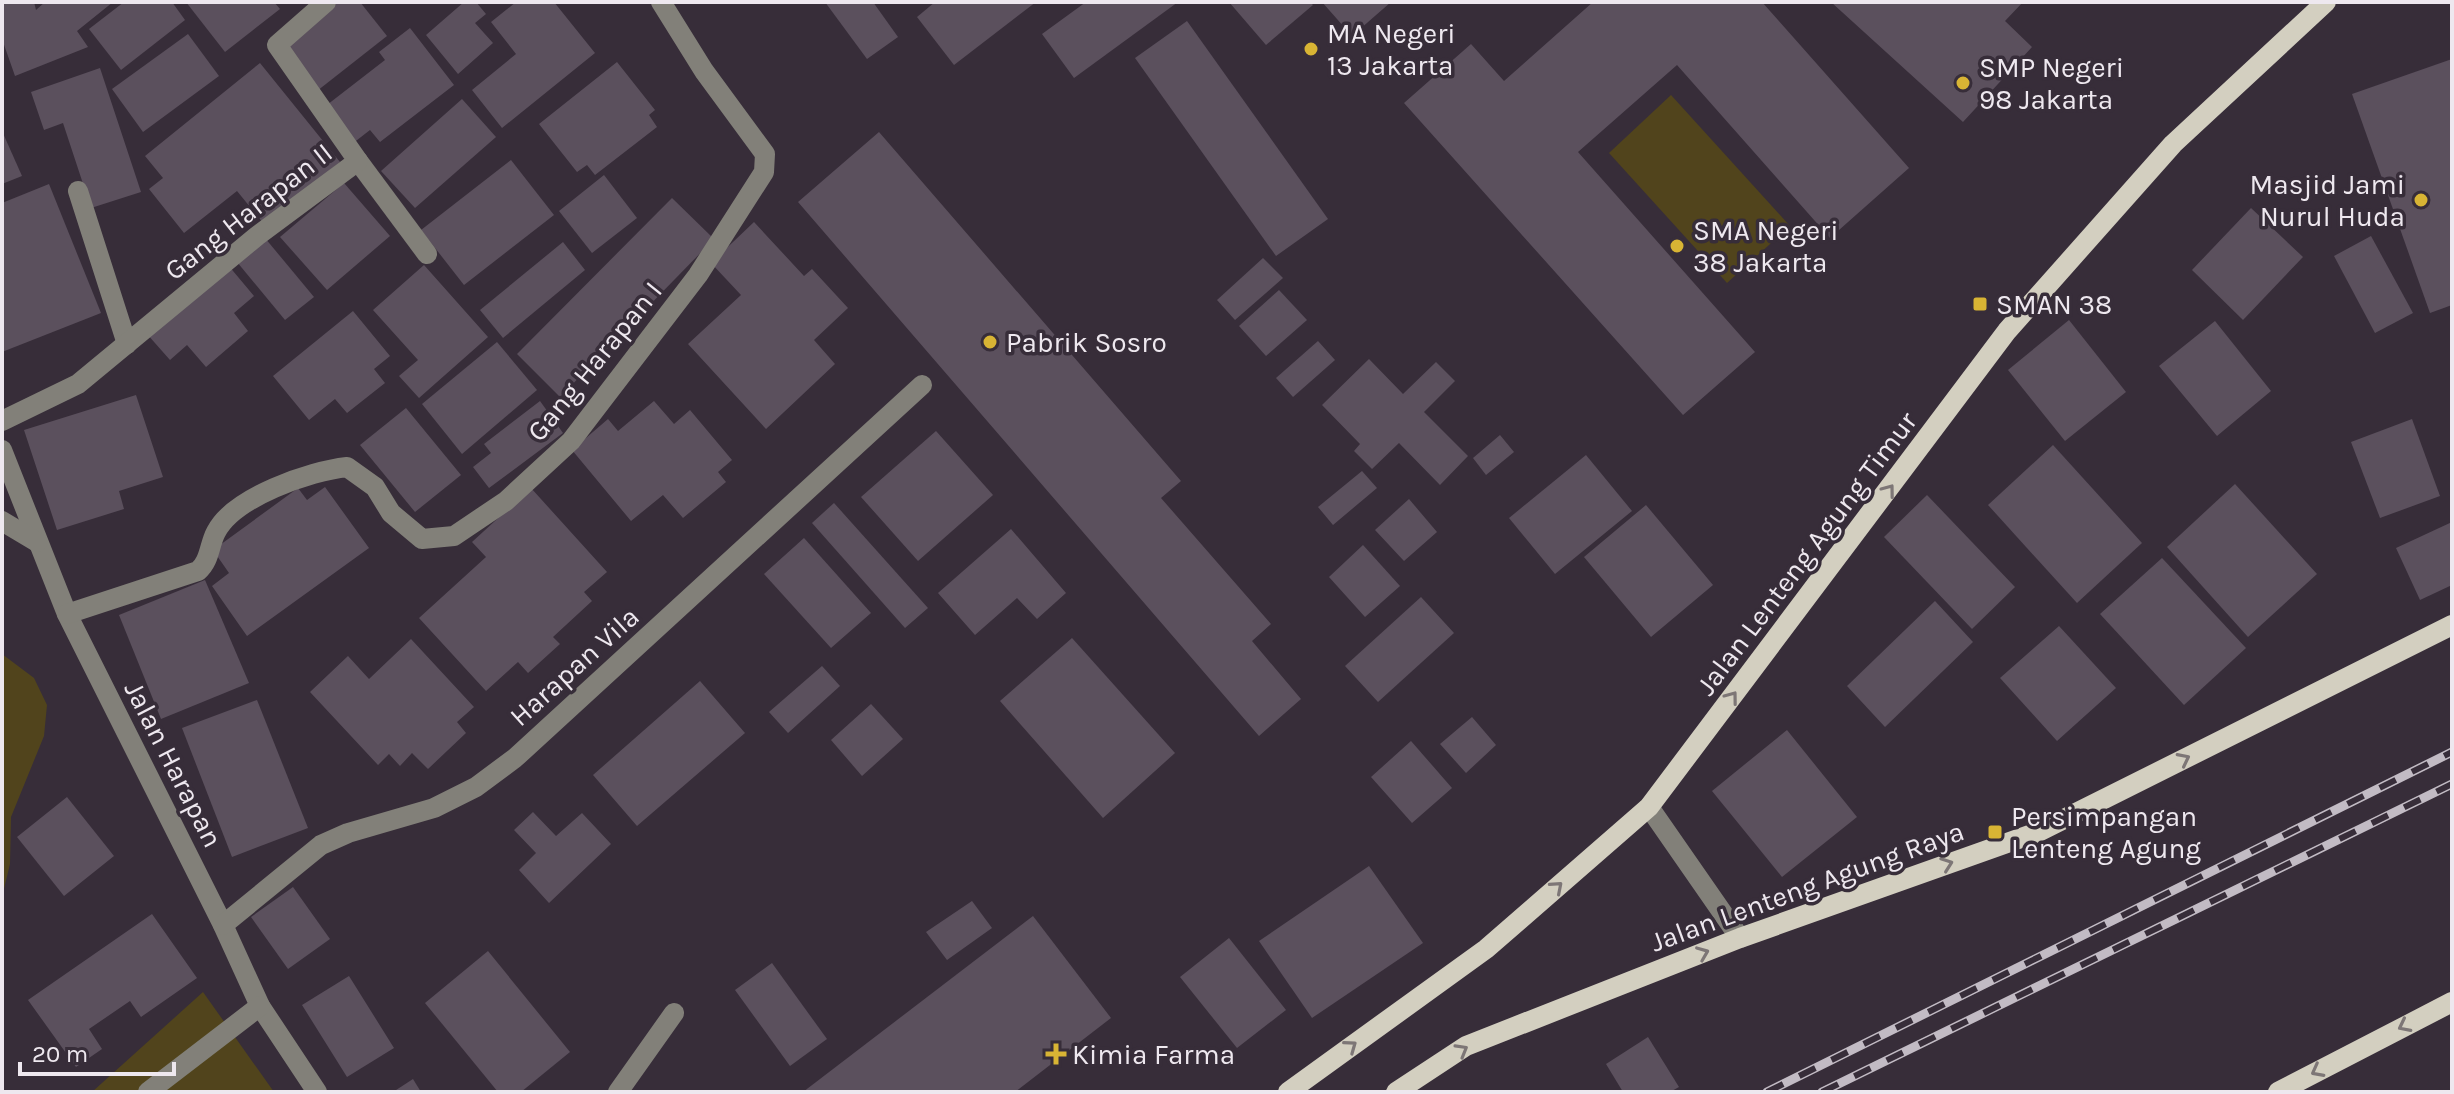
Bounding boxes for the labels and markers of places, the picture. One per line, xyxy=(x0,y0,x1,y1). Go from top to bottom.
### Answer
place label: MA Negeri 13 Jakarta xyxy=(1327,17,1456,82)
marker: MA Negeri 13 Jakarta xyxy=(1302,40,1320,58)
place label: SMP Negeri 98 Jakarta xyxy=(1979,51,2124,116)
marker: SMP Negeri 98 Jakarta xyxy=(1954,74,1972,92)
place label: Masjid Jami Nurul Huda xyxy=(2250,168,2405,233)
marker: Masjid Jami Nurul Huda xyxy=(2412,191,2430,209)
place label: SMA Negeri 38 Jakarta xyxy=(1693,214,1839,279)
marker: SMA Negeri 38 Jakarta xyxy=(1668,237,1686,255)
place label: SMAN 38 xyxy=(1996,288,2112,321)
marker: SMAN 38 xyxy=(1971,295,1989,313)
place label: Pabrik Sosro xyxy=(1006,326,1167,359)
marker: Pabrik Sosro xyxy=(981,333,999,351)
place label: Persimpangan Lenteng Agung xyxy=(2011,800,2201,865)
marker: Persimpangan Lenteng Agung xyxy=(1986,823,2004,841)
place label: Kimia Farma xyxy=(1072,1038,1235,1071)
marker: Kimia Farma xyxy=(1047,1045,1065,1063)

